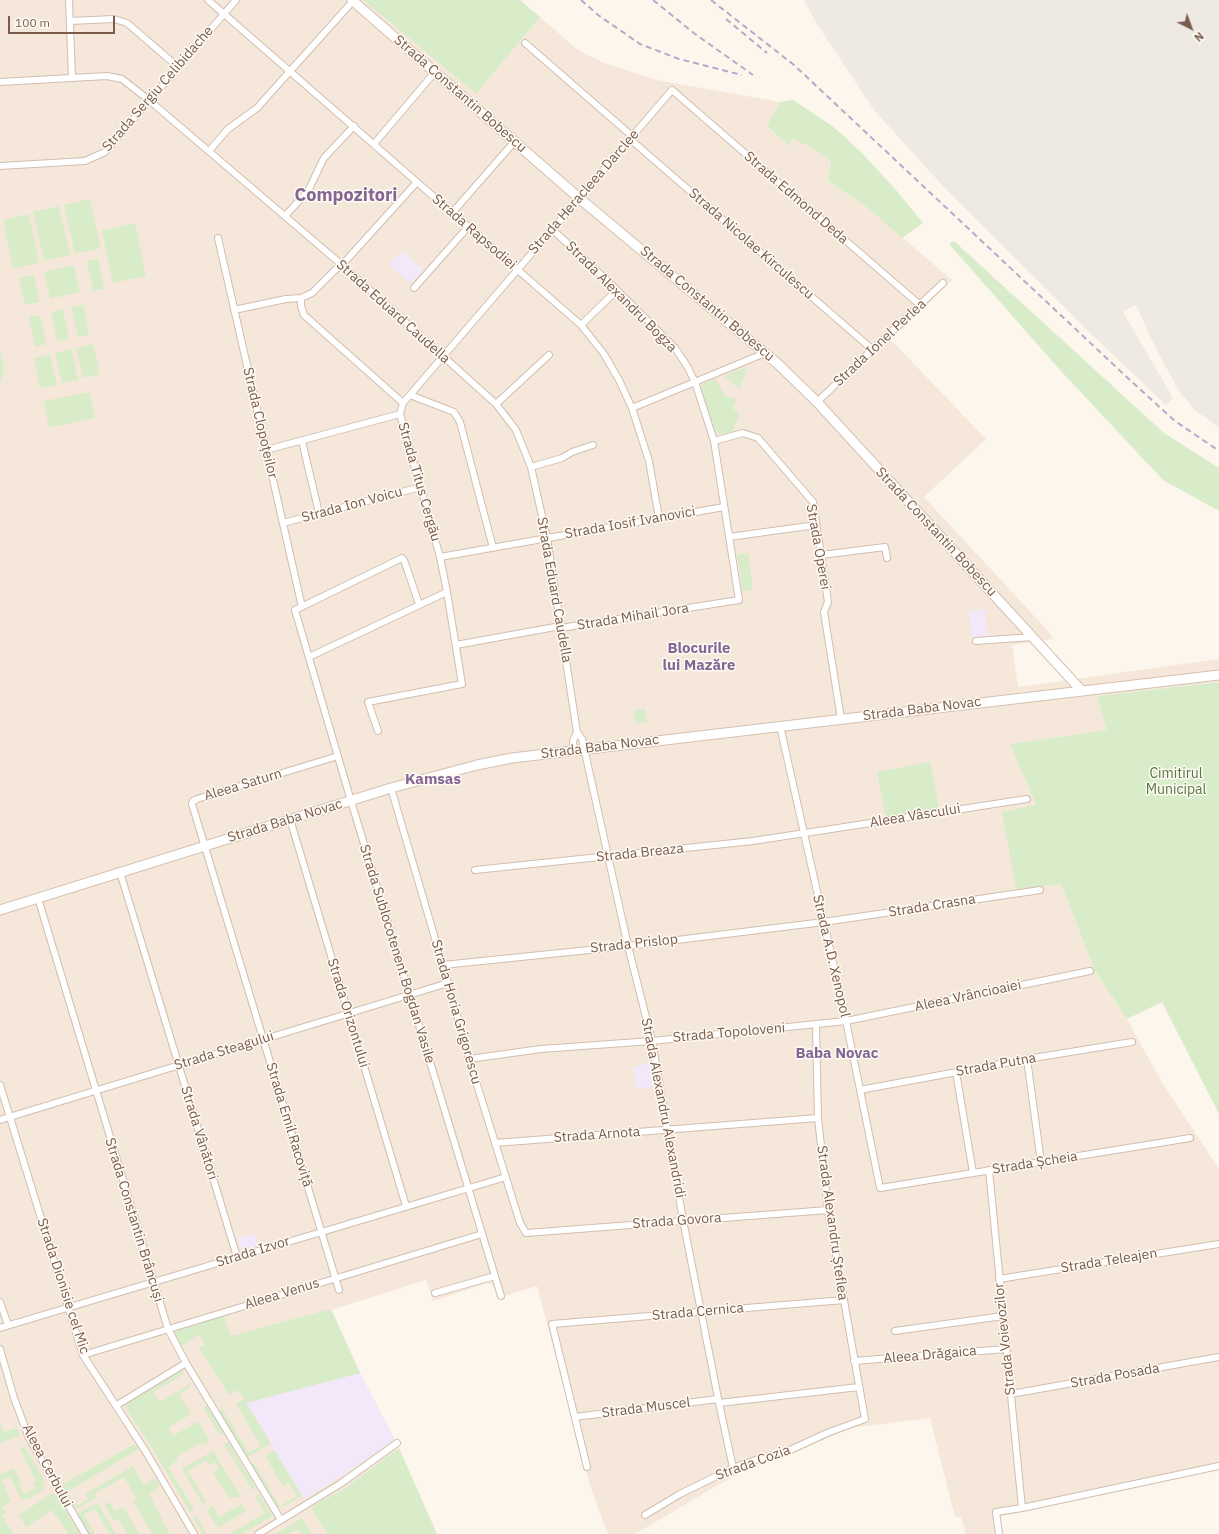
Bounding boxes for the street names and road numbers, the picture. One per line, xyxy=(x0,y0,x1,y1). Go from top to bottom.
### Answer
street label: Strada Sergiu Celibidache xyxy=(99,23,217,155)
street label: Strada Constantin Bobescu xyxy=(390,32,530,156)
street label: Strada Heracleea Darclee xyxy=(525,126,643,258)
street label: Strada Edmond Deda xyxy=(740,148,852,248)
street label: Strada Nicolae Kirculescu xyxy=(685,185,817,303)
street label: Strada Rapsodiei xyxy=(428,191,520,273)
street label: Strada Alexandru Bogza xyxy=(562,238,680,356)
street label: Strada Constantin Bobescu xyxy=(636,243,778,365)
street label: Strada Eduard Caudella xyxy=(333,256,453,368)
street label: Strada Ionel Perlea xyxy=(830,296,930,390)
street label: Strada Clopoțeilor xyxy=(239,366,281,480)
street label: Strada Titus Cergău xyxy=(394,421,444,543)
street label: Strada Constantin Bobescu xyxy=(872,464,1000,600)
street label: Strada Ion Voicu xyxy=(300,483,404,527)
street label: Strada Iosif Ivanovici xyxy=(563,503,697,543)
street label: Strada Operei xyxy=(802,503,834,591)
street label: Strada Eduard Caudella xyxy=(533,516,575,664)
street label: Strada Mihail Jora xyxy=(576,600,690,634)
street label: Strada Baba Novac xyxy=(862,693,982,725)
street label: Strada Baba Novac xyxy=(540,731,660,763)
street label: Aleea Saturn xyxy=(202,765,284,805)
street label: Strada Baba Novac xyxy=(226,796,344,846)
street label: Aleea Vâscului xyxy=(868,801,962,831)
street label: Strada Breaza xyxy=(595,840,685,866)
street label: Strada Sublocotenent Bogdan Vasile xyxy=(356,843,438,1065)
street label: Strada Crasna xyxy=(887,891,977,921)
street label: Strada A.D. Xenopol xyxy=(809,893,853,1019)
street label: Strada Prislop xyxy=(589,931,679,957)
street label: Strada Horia Grigorescu xyxy=(427,938,485,1086)
street label: Strada Orizontului xyxy=(323,956,373,1070)
street label: Aleea Vrâncioaiei xyxy=(913,977,1023,1015)
street label: Strada Alexandru Alexandridi xyxy=(637,1017,689,1199)
street label: Strada Topoloveni xyxy=(672,1020,786,1046)
street label: Strada Steagului xyxy=(172,1028,276,1074)
street label: Strada Putna xyxy=(955,1050,1037,1080)
street label: Strada Emil Racoviță xyxy=(262,1061,316,1189)
street label: Strada Vânători xyxy=(177,1084,221,1182)
street label: Strada Arnota xyxy=(553,1124,641,1146)
street label: Strada Constantin Brâncuși xyxy=(101,1136,167,1304)
street label: Strada Alexandru Șteflea xyxy=(813,1145,851,1301)
street label: Strada Șcheia xyxy=(991,1148,1079,1178)
street label: Strada Govora xyxy=(632,1210,722,1232)
street label: Strada Dionisie cel Mic xyxy=(33,1216,93,1356)
street label: Strada Izvor xyxy=(214,1233,292,1271)
street label: Strada Teleajen xyxy=(1060,1245,1158,1277)
street label: Aleea Venus xyxy=(243,1275,321,1313)
street label: Strada Voievozilor xyxy=(991,1282,1019,1396)
street label: Strada Cernica xyxy=(651,1300,745,1324)
street label: Aleea Drăgaica xyxy=(883,1343,977,1367)
street label: Strada Posada xyxy=(1069,1360,1161,1392)
street label: Strada Muscel xyxy=(601,1394,691,1422)
street label: Aleea Cerbului xyxy=(18,1422,76,1510)
street label: Strada Cozia xyxy=(713,1442,793,1484)

